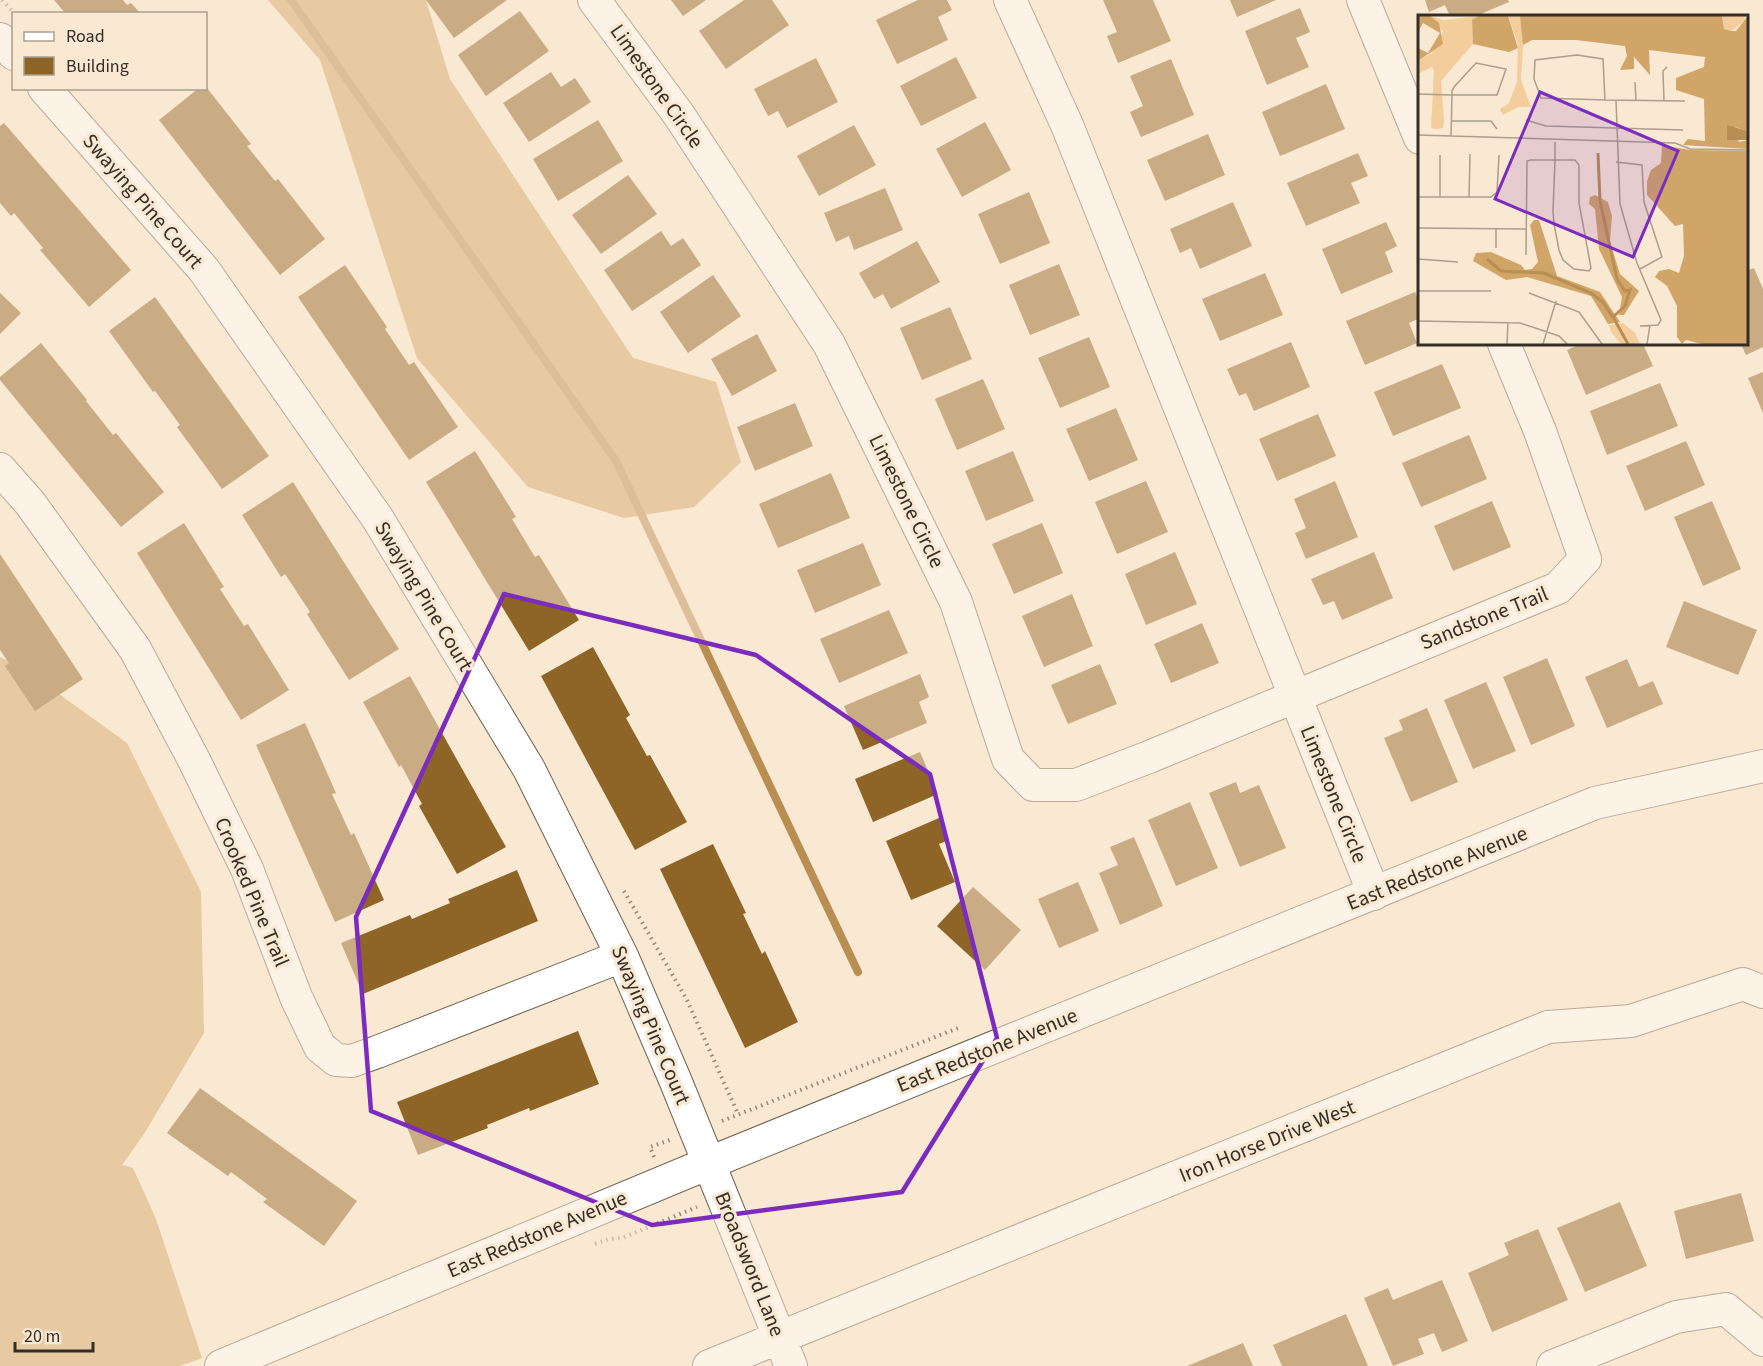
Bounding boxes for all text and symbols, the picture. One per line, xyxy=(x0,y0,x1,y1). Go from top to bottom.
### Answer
legend xyxy=(12,12,207,90)
inset map xyxy=(1418,15,1748,345)
street label: Limestone Circle xyxy=(603,18,711,154)
text: Road xyxy=(66,24,105,49)
text: Building xyxy=(66,54,129,79)
street label: Swaying Pine Court xyxy=(76,127,210,275)
street label: Limestone Circle xyxy=(862,429,952,573)
street label: Swaying Pine Court xyxy=(367,515,481,677)
street label: Sandstone Trail xyxy=(1415,579,1553,657)
street label: Limestone Circle xyxy=(1293,721,1375,867)
street label: Crooked Pine Trail xyxy=(207,813,297,971)
street label: East Redstone Avenue xyxy=(1342,818,1532,918)
street label: Swaying Pine Court xyxy=(604,941,698,1109)
street label: East Redstone Avenue xyxy=(892,1000,1082,1100)
street label: Iron Horse Drive West xyxy=(1174,1092,1360,1190)
street label: East Redstone Avenue xyxy=(443,1183,631,1285)
street label: Broadsword Lane xyxy=(707,1187,793,1341)
scale bar xyxy=(15,1315,93,1353)
text: 20 m xyxy=(24,1324,60,1349)

